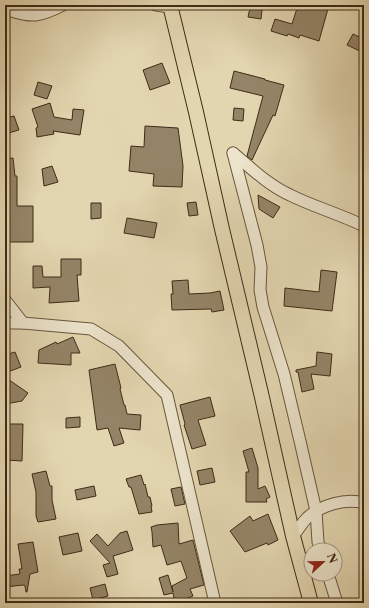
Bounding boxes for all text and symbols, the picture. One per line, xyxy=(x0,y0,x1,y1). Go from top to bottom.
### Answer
north arrow xyxy=(303,542,343,582)
text: N xyxy=(324,551,341,566)

